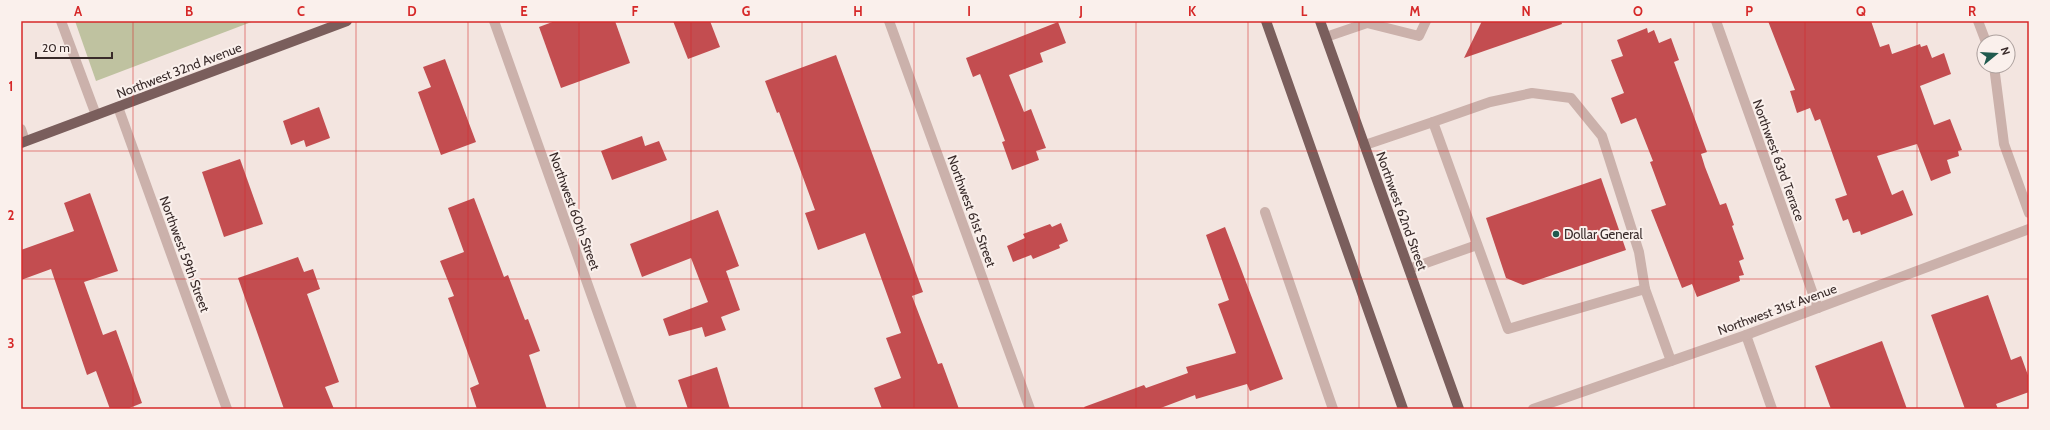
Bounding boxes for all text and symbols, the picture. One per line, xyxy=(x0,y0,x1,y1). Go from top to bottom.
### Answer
text: A xyxy=(74,3,83,19)
text: B xyxy=(185,3,193,19)
text: C xyxy=(297,3,305,19)
text: D xyxy=(407,3,417,19)
text: E xyxy=(520,3,528,19)
text: F xyxy=(632,3,639,19)
text: G xyxy=(742,3,751,19)
text: H xyxy=(853,3,863,19)
text: I xyxy=(967,3,971,19)
text: J xyxy=(1078,3,1083,19)
text: K xyxy=(1188,3,1197,19)
text: L xyxy=(1301,3,1308,19)
text: M xyxy=(1410,3,1421,19)
text: N xyxy=(1521,3,1531,19)
text: O xyxy=(1633,3,1643,19)
text: P xyxy=(1745,3,1753,19)
text: Q xyxy=(1856,3,1866,19)
text: R xyxy=(1968,3,1976,19)
scale bar xyxy=(36,34,112,60)
north arrow xyxy=(1976,34,2016,74)
street label: Northwest 32nd Avenue xyxy=(114,39,244,101)
text: 20 m xyxy=(42,40,70,55)
text: N xyxy=(1998,45,2013,57)
text: 1 xyxy=(9,78,13,94)
street label: Northwest 63rd Terrace xyxy=(1750,97,1809,223)
street label: Northwest 62nd Street xyxy=(1373,149,1431,273)
street label: Northwest 60th Street xyxy=(546,150,604,273)
street label: Northwest 61st Street xyxy=(944,153,1000,270)
street label: Northwest 59th Street xyxy=(157,194,214,315)
text: 2 xyxy=(8,207,15,223)
place label: Dollar General xyxy=(1564,226,1643,242)
marker: Dollar General xyxy=(1551,229,1561,239)
street label: Northwest 31st Avenue xyxy=(1715,280,1839,338)
text: 3 xyxy=(7,335,15,351)

